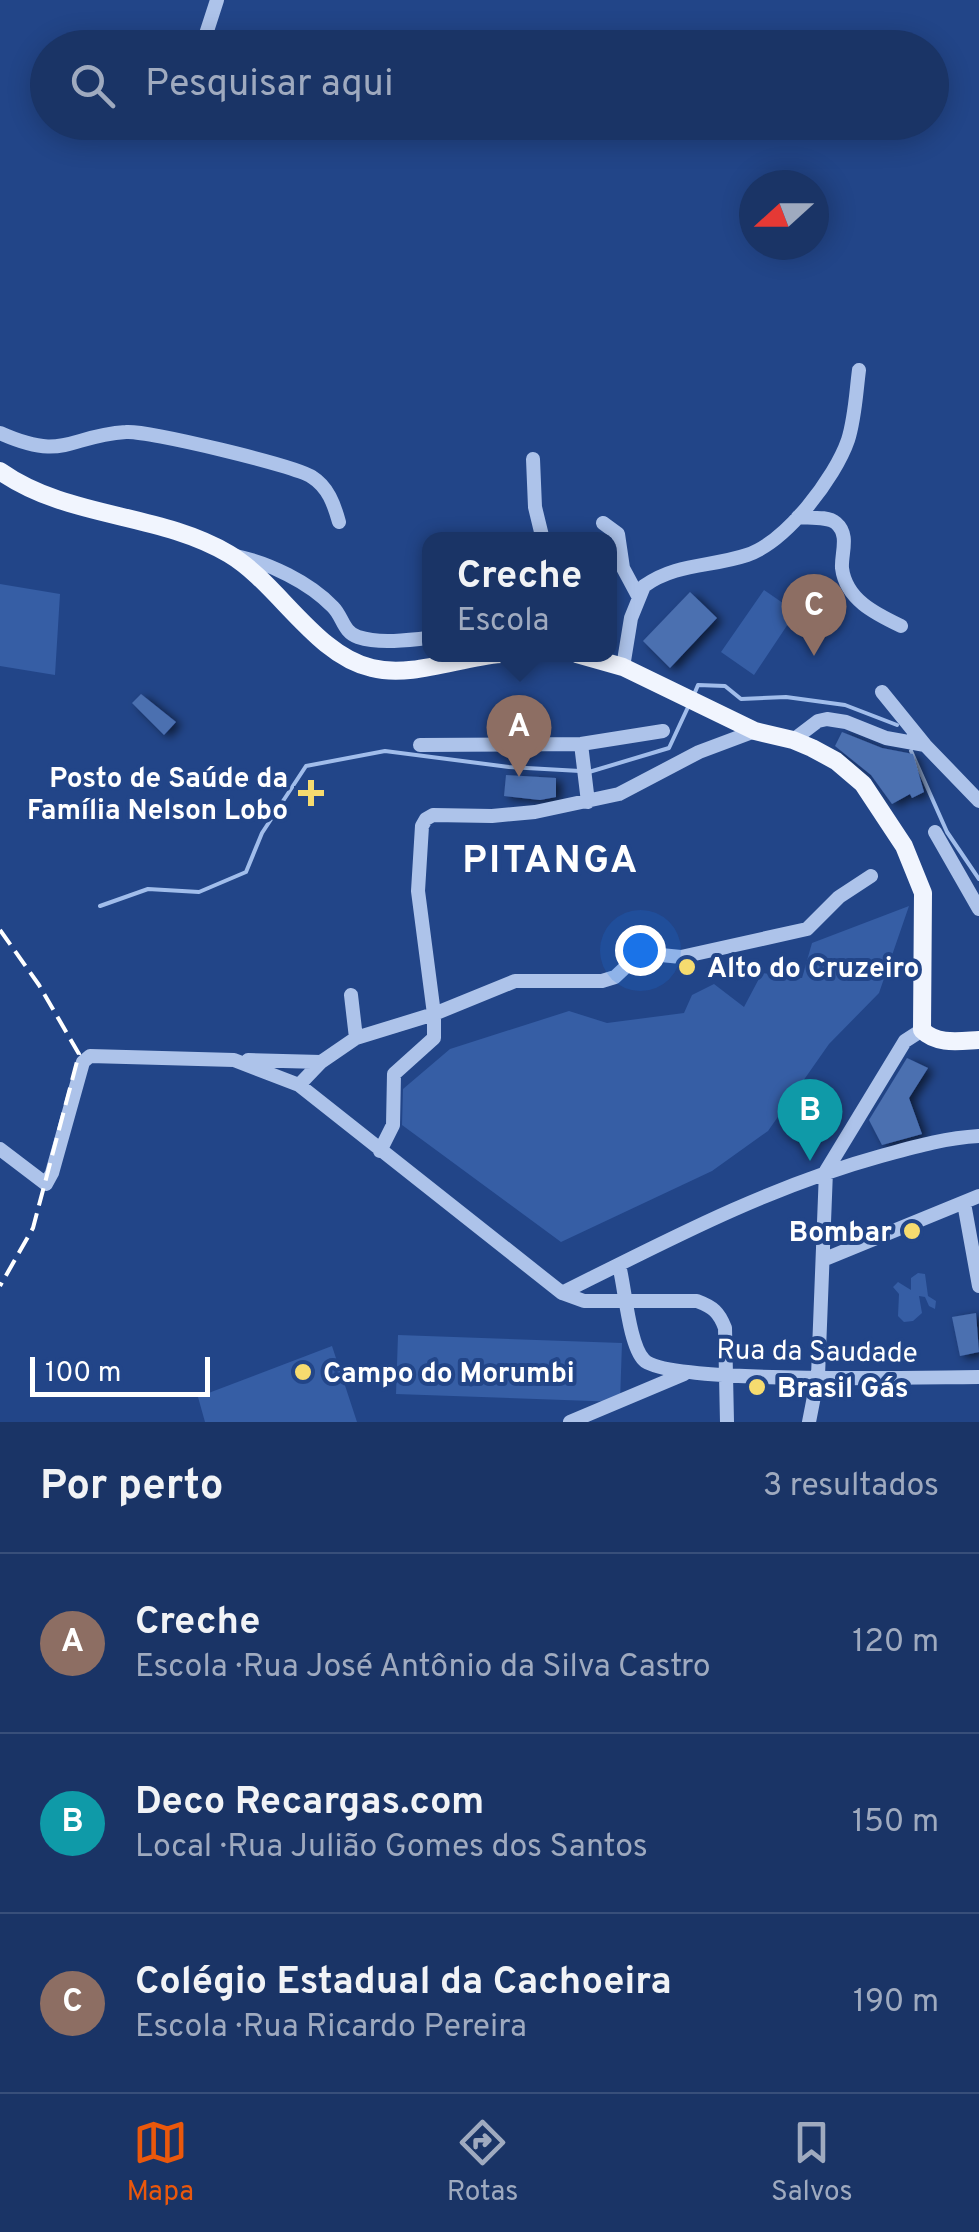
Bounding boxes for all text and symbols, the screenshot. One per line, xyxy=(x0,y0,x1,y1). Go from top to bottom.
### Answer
search box xyxy=(30,30,949,140)
icon: search xyxy=(65,58,120,113)
text: Pesquisar aqui xyxy=(145,61,394,110)
north arrow xyxy=(739,170,829,260)
popup xyxy=(422,532,617,662)
text: Creche xyxy=(457,553,582,602)
pin: C xyxy=(782,574,846,656)
text: Escola xyxy=(457,602,549,642)
pin: A xyxy=(486,694,552,777)
place label: Posto de Saúde da Família Nelson Lobo xyxy=(27,762,288,830)
marker: Posto de Saúde da Família Nelson Lobo xyxy=(298,780,324,806)
district label: PITANGA xyxy=(462,838,640,887)
your location xyxy=(615,925,666,976)
place label: Alto do Cruzeiro xyxy=(707,952,919,988)
marker: Alto do Cruzeiro xyxy=(676,956,698,978)
pin: B xyxy=(778,1078,842,1161)
place label: Bombar xyxy=(789,1216,892,1252)
marker: Bombar xyxy=(901,1220,923,1242)
street label: Rua da Saudade xyxy=(716,1333,918,1373)
scale bar xyxy=(30,1352,210,1396)
text: 100 m xyxy=(45,1356,121,1392)
place label: Campo do Morumbi xyxy=(323,1357,575,1393)
marker: Campo do Morumbi xyxy=(292,1361,314,1383)
place label: Brasil Gás xyxy=(777,1372,909,1408)
marker: Brasil Gás xyxy=(746,1376,768,1398)
text: Por perto xyxy=(40,1461,224,1514)
text: 3 resultados xyxy=(763,1467,939,1507)
text: Creche xyxy=(135,1599,260,1648)
text: A xyxy=(61,1623,84,1663)
text: 120 m xyxy=(852,1623,939,1663)
text: Escola · Rua José Antônio da Silva Castro xyxy=(135,1648,711,1688)
text: Deco Recargas.com xyxy=(135,1779,484,1828)
text: B xyxy=(61,1803,84,1843)
text: 150 m xyxy=(852,1803,939,1843)
text: Local · Rua Julião Gomes dos Santos xyxy=(135,1828,648,1868)
text: Colégio Estadual da Cachoeira xyxy=(135,1959,672,2008)
text: C xyxy=(62,1983,83,2023)
text: 190 m xyxy=(853,1983,939,2023)
text: Escola · Rua Ricardo Pereira xyxy=(135,2008,527,2048)
tab: Mapa xyxy=(126,2115,194,2211)
tab: Rotas xyxy=(447,2115,518,2211)
tab: Salvos xyxy=(771,2115,853,2211)

